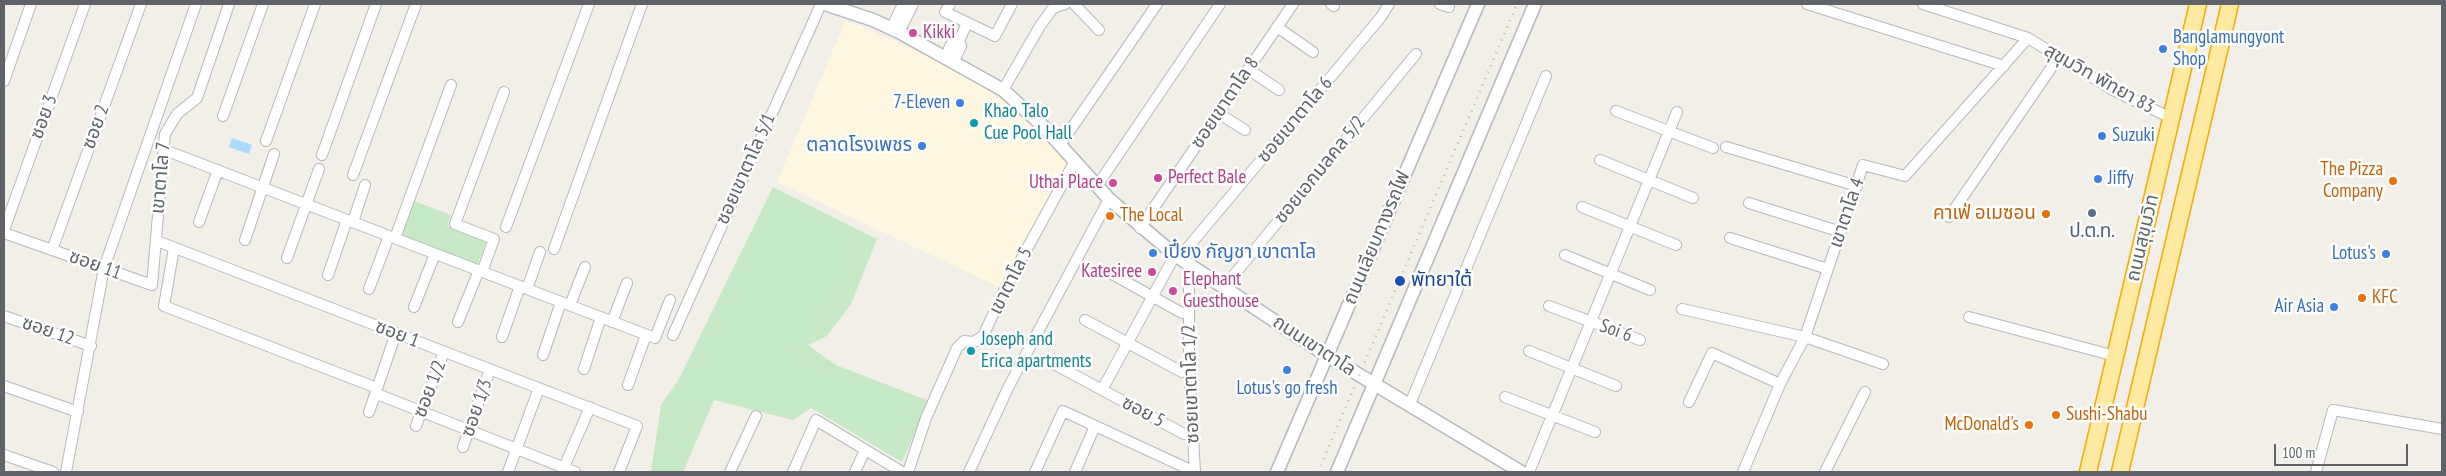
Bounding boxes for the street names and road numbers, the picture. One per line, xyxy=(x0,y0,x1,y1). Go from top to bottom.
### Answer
street label: สุขุมวิท พัทยา 83 xyxy=(2040,39,2158,119)
street label: ซอยเขาตาโล 8 xyxy=(1186,53,1264,153)
street label: ซอยเขาตาโล 6 xyxy=(1252,72,1338,168)
street label: ซอย 3 xyxy=(26,92,62,142)
street label: ซอย 2 xyxy=(78,102,114,152)
street label: ซอยเขาตาโล 5/1 xyxy=(711,110,781,228)
street label: ซอยเอกมลคล 5/2 xyxy=(1270,111,1370,229)
street label: เขาตาโล 7 xyxy=(146,141,176,215)
street label: ถนนเลียบทางรถไฟ xyxy=(1339,168,1415,308)
street label: เขาตาโล 4 xyxy=(1824,175,1870,251)
street label: ถนนสุขุมวิท xyxy=(2122,192,2164,284)
street label: เขาตาโล 5 xyxy=(984,244,1038,318)
street label: ซอย 11 xyxy=(66,245,124,285)
street label: ซอย 12 xyxy=(19,311,77,351)
street label: ถนนเขาตาโล xyxy=(1268,311,1360,381)
street label: ซอย 1 xyxy=(372,315,422,353)
street label: Soi 6 xyxy=(1597,315,1635,347)
street label: ซอยเขาตาโล 1/2 xyxy=(1178,324,1204,444)
street label: ซอย 1/2 xyxy=(409,357,451,421)
street label: ซอย 1/3 xyxy=(457,376,497,440)
street label: ซอย 5 xyxy=(1118,391,1168,433)

